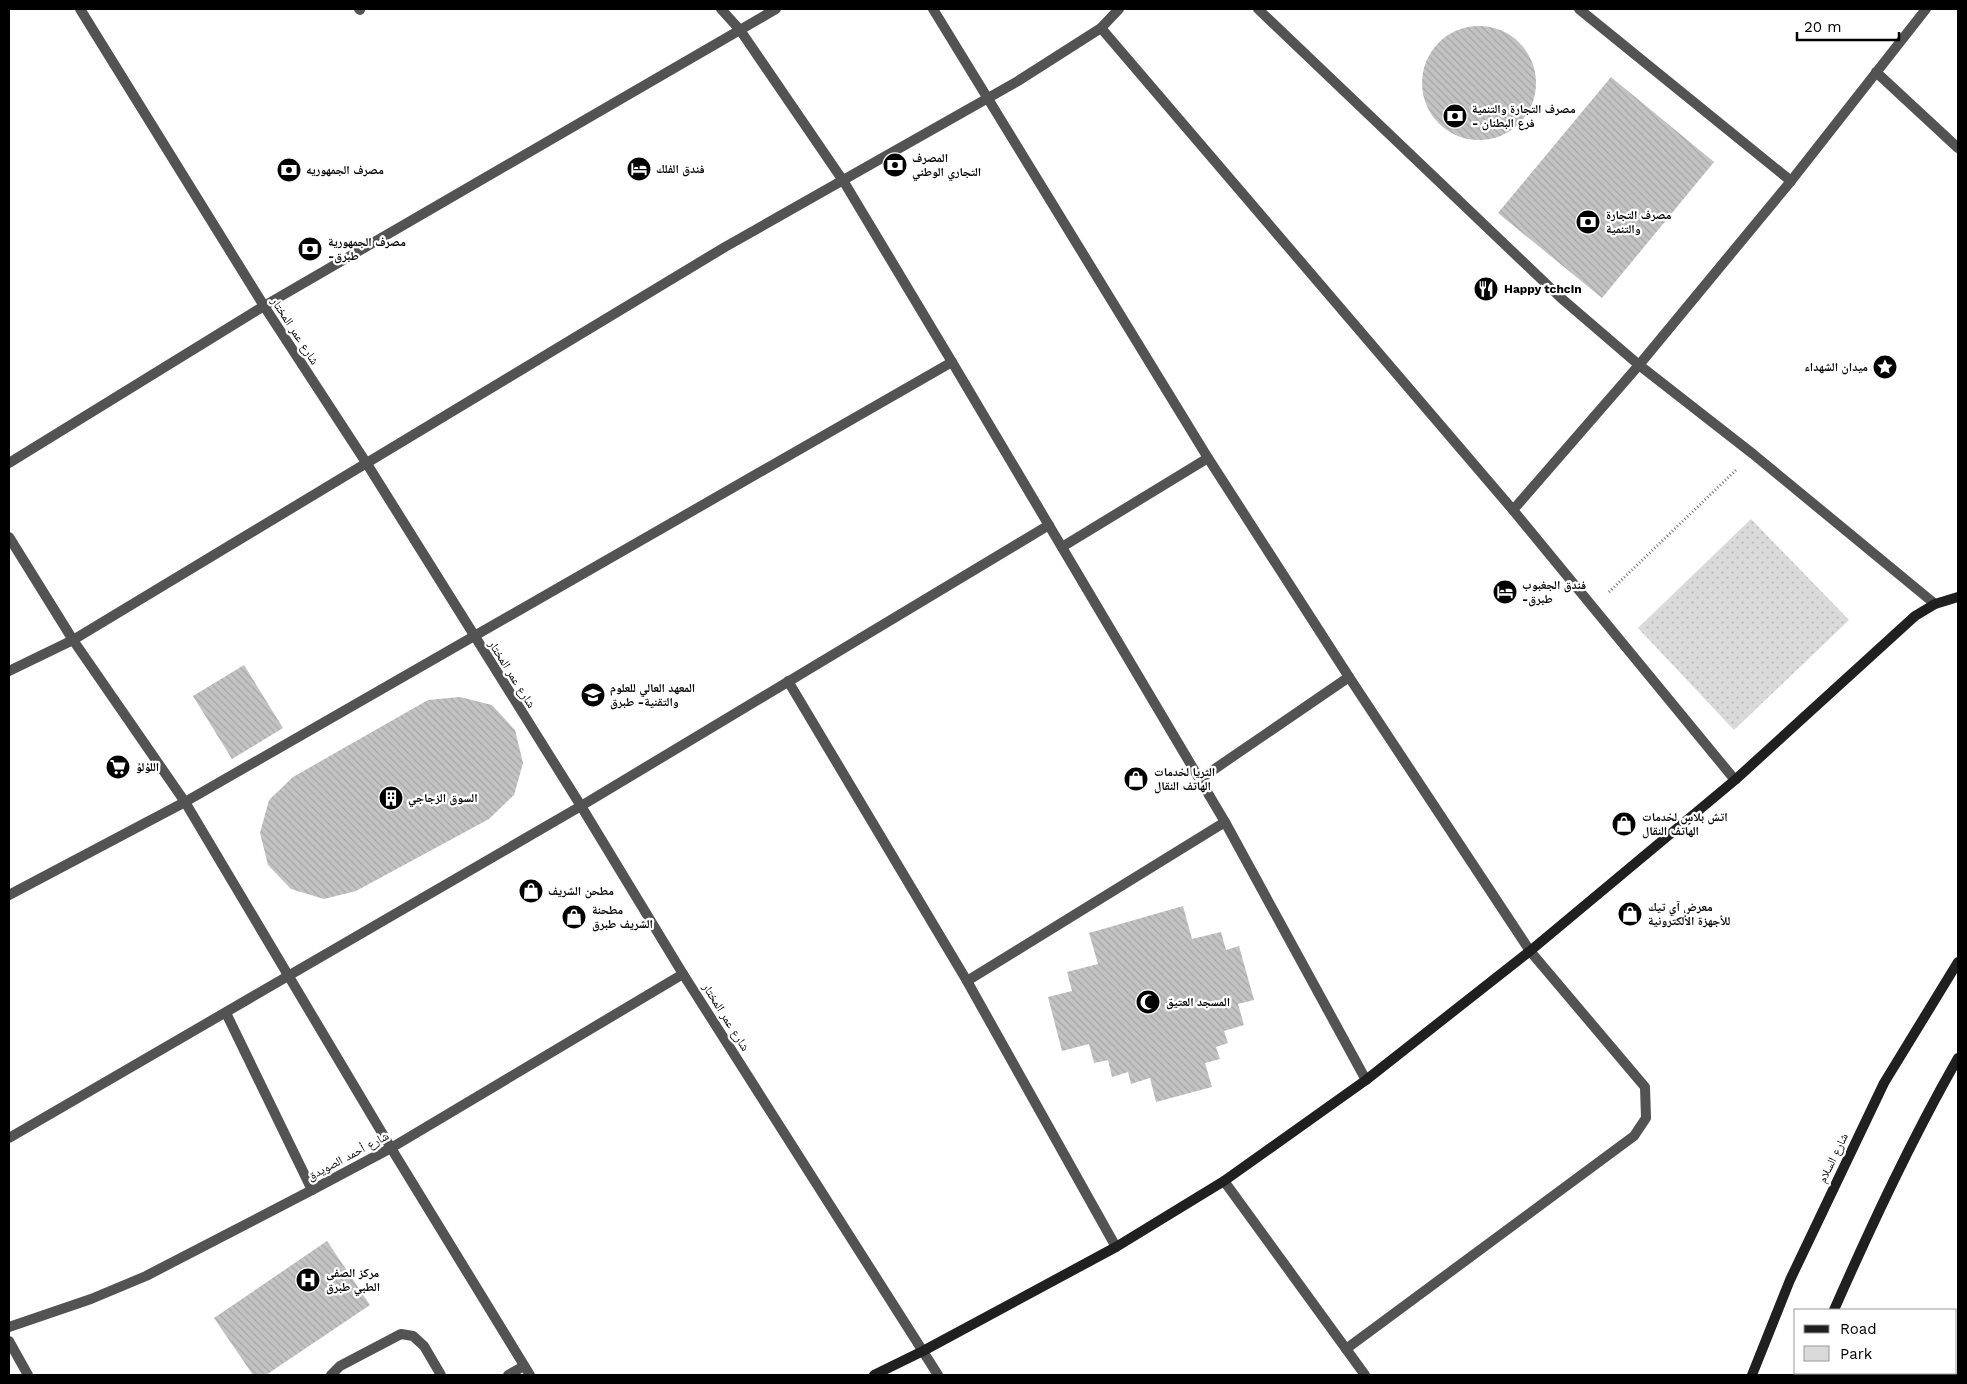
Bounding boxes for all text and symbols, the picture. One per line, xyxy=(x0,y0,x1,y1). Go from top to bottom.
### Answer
scale bar xyxy=(1797,10,1900,42)
text: 20 m xyxy=(1804,18,1842,36)
place label: مصرف التجارة والتنمية - فرع البطنان xyxy=(1472,102,1576,131)
bank icon: مصرف التجارة والتنمية - فرع البطنان xyxy=(1442,103,1468,129)
place label: المصرف التجاري الوطني xyxy=(912,151,981,182)
bank icon: المصرف التجاري الوطني xyxy=(882,152,908,178)
hotel icon: فندق الفلك xyxy=(626,156,652,182)
bank icon: مصرف الجمهوريه xyxy=(276,157,302,183)
place label: فندق الفلك xyxy=(656,162,705,177)
place label: مصرف الجمهوريه xyxy=(306,163,384,177)
place label: مصرف التجارة والتنمية xyxy=(1606,208,1672,236)
bank icon: مصرف التجارة والتنمية xyxy=(1575,209,1601,235)
place label: مصرف الجمهورية -طبرق xyxy=(328,235,406,264)
bank icon: مصرف الجمهورية -طبرق xyxy=(297,236,323,262)
restaurant icon: Happy tchcin xyxy=(1473,276,1499,302)
place label: Happy tchcin xyxy=(1504,282,1582,296)
street label: شارع عمر المختار xyxy=(267,294,322,368)
place icon: ميدان الشهداء xyxy=(1872,354,1898,380)
place label: ميدان الشهداء xyxy=(1804,360,1868,375)
place label: فندق الجغبوب -طبرق xyxy=(1522,578,1586,607)
hotel icon: فندق الجغبوب -طبرق xyxy=(1492,579,1518,605)
street label: شارع عمر المختار xyxy=(484,637,538,711)
place label: المعهد العالي للعلوم والتقنية- طبرق xyxy=(610,681,695,710)
school or university icon: المعهد العالي للعلوم والتقنية- طبرق xyxy=(580,682,606,708)
supermarket icon: اللؤلؤ xyxy=(105,754,131,780)
place label: اللؤلؤ xyxy=(136,760,159,774)
place label: الثريا لخدمات الهاتف النقال xyxy=(1154,765,1215,794)
shop icon: الثريا لخدمات الهاتف النقال xyxy=(1123,766,1149,792)
building icon: السوق الزجاجي xyxy=(378,785,404,811)
place label: السوق الزجاجي xyxy=(408,791,478,808)
place label: اتش بلاس لخدمات الهاتف النقال xyxy=(1642,810,1728,839)
shop icon: اتش بلاس لخدمات الهاتف النقال xyxy=(1611,811,1637,837)
shop icon: مطحن الشريف xyxy=(518,878,544,904)
place label: مطحن الشريف xyxy=(548,884,614,899)
place label: معرض آي تيك للأجهزة الألكترونية xyxy=(1648,900,1730,928)
shop icon: معرض آي تيك للأجهزة الألكترونية xyxy=(1617,901,1643,927)
place label: مطحنة الشريف طبرق xyxy=(592,903,653,932)
shop icon: مطحنة الشريف طبرق xyxy=(561,904,587,930)
street label: شارع عمر المختار xyxy=(698,980,752,1054)
mosque icon: المسجد العتيق xyxy=(1135,989,1161,1015)
place label: المسجد العتيق xyxy=(1166,995,1230,1010)
street label: شارع أحمد الصويدق xyxy=(305,1129,392,1184)
street label: شارع السلام xyxy=(1815,1131,1852,1186)
place label: مركز الصفى الطبي طبرق xyxy=(326,1266,380,1297)
hospital icon: مركز الصفى الطبي طبرق xyxy=(295,1267,321,1293)
legend xyxy=(1794,1309,1957,1374)
text: Road xyxy=(1840,1320,1877,1338)
text: Park xyxy=(1840,1345,1873,1363)

